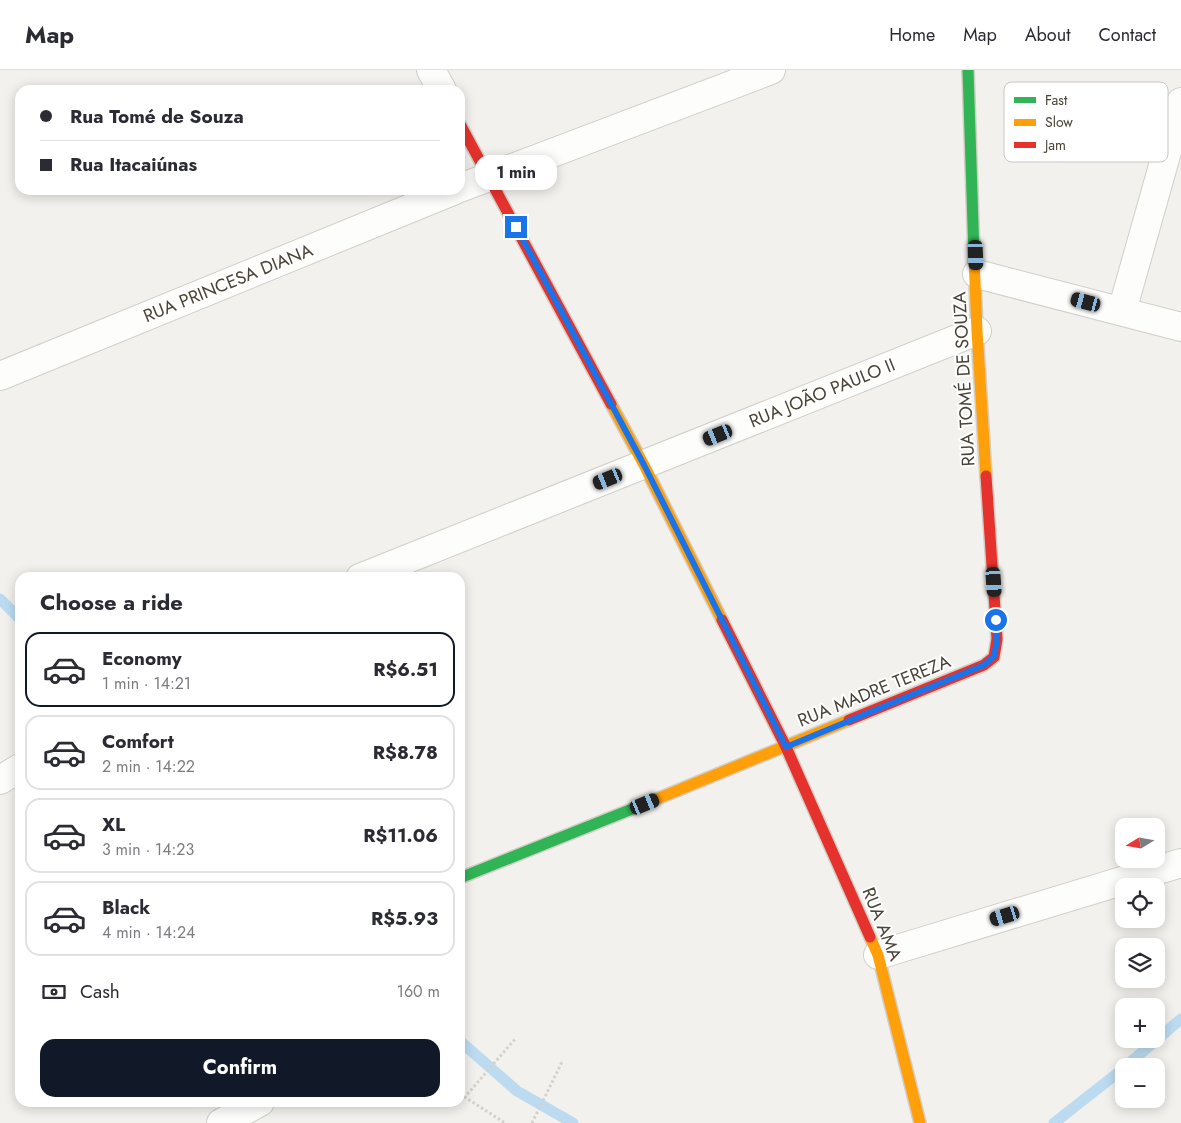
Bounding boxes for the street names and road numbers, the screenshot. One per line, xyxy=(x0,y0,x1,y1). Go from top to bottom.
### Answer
street label: RUA PRINCESA DIANA xyxy=(139,237,317,329)
street label: RUA TOMÉ DE SOUZA xyxy=(946,291,982,467)
street label: RUA JOÃO PAULO II xyxy=(745,352,899,434)
street label: RUA MADRE TEREZA xyxy=(794,648,954,734)
street label: RUA AMA xyxy=(856,883,909,965)

